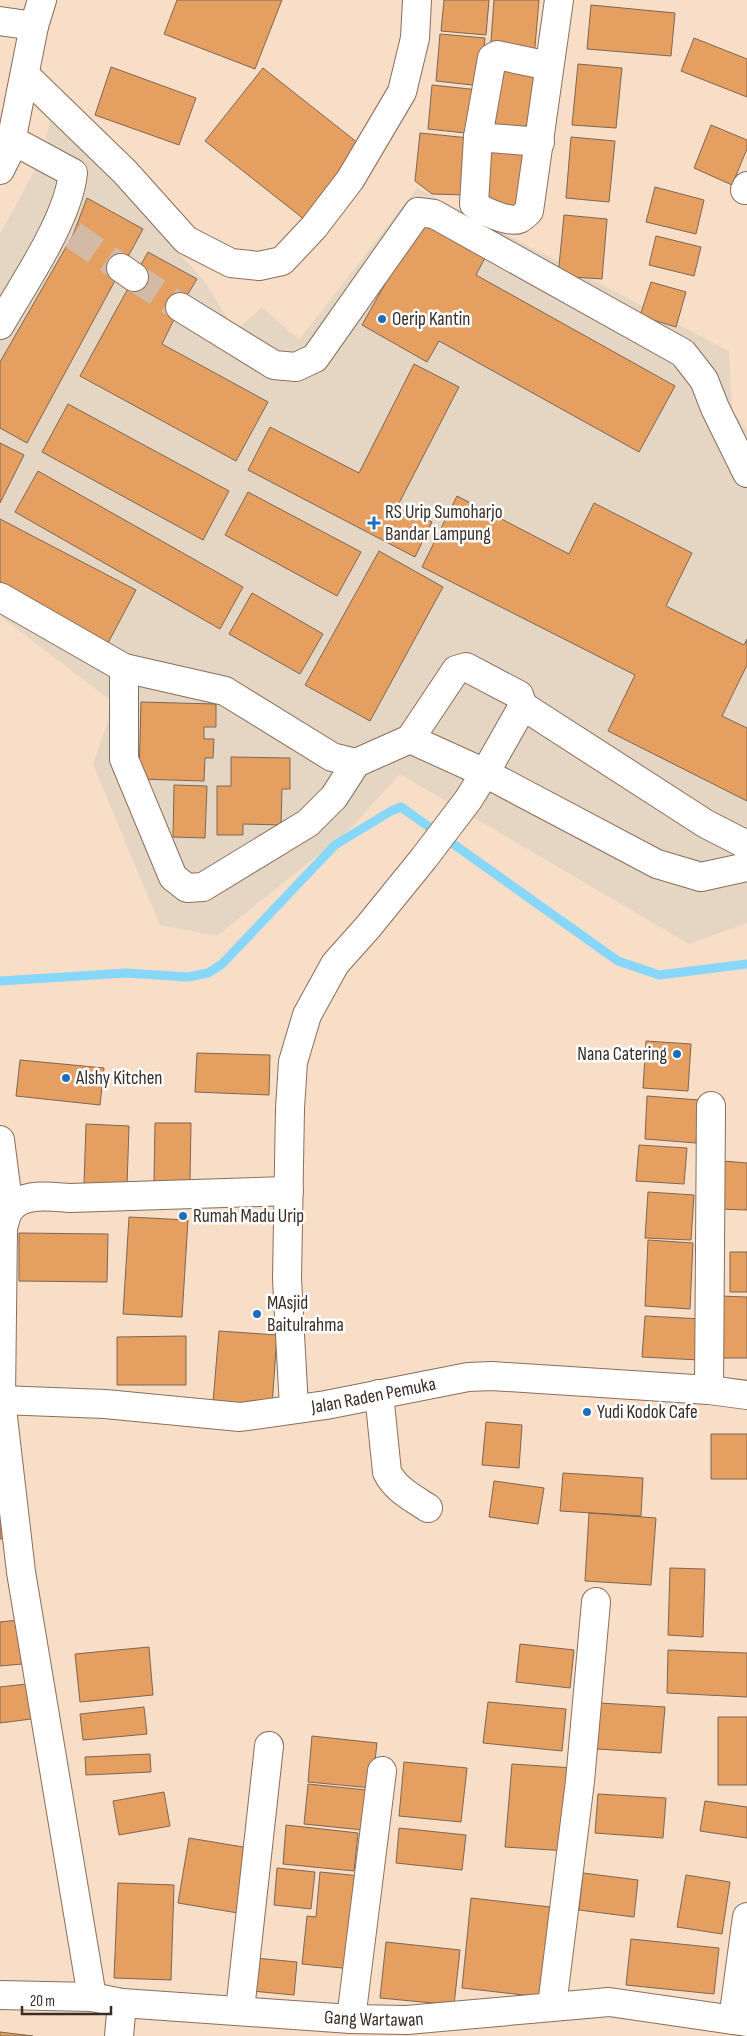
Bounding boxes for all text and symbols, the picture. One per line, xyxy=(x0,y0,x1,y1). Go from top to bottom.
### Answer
place label: Oerip Kantin xyxy=(392,308,470,331)
marker: Oerip Kantin xyxy=(376,313,388,325)
place label: RS Urip Sumoharjo Bandar Lampung xyxy=(385,501,503,546)
marker: RS Urip Sumoharjo Bandar Lampung xyxy=(367,516,381,530)
place label: Nana Catering xyxy=(577,1043,667,1066)
marker: Nana Catering xyxy=(671,1048,683,1060)
place label: Alshy Kitchen xyxy=(75,1067,163,1090)
marker: Alshy Kitchen xyxy=(60,1072,72,1084)
place label: Rumah Madu Urip xyxy=(193,1205,304,1228)
marker: Rumah Madu Urip xyxy=(177,1210,189,1222)
place label: MAsjid Baitulrahma xyxy=(267,1292,344,1337)
marker: MAsjid Baitulrahma xyxy=(251,1308,263,1320)
street label: Jalan Raden Pemuka xyxy=(309,1372,438,1419)
place label: Yudi Kodok Cafe xyxy=(597,1401,698,1424)
marker: Yudi Kodok Cafe xyxy=(581,1406,593,1418)
scale bar xyxy=(22,1984,111,2016)
text: 20 m xyxy=(30,1992,55,2011)
street label: Gang Wartawan xyxy=(323,2006,424,2032)

